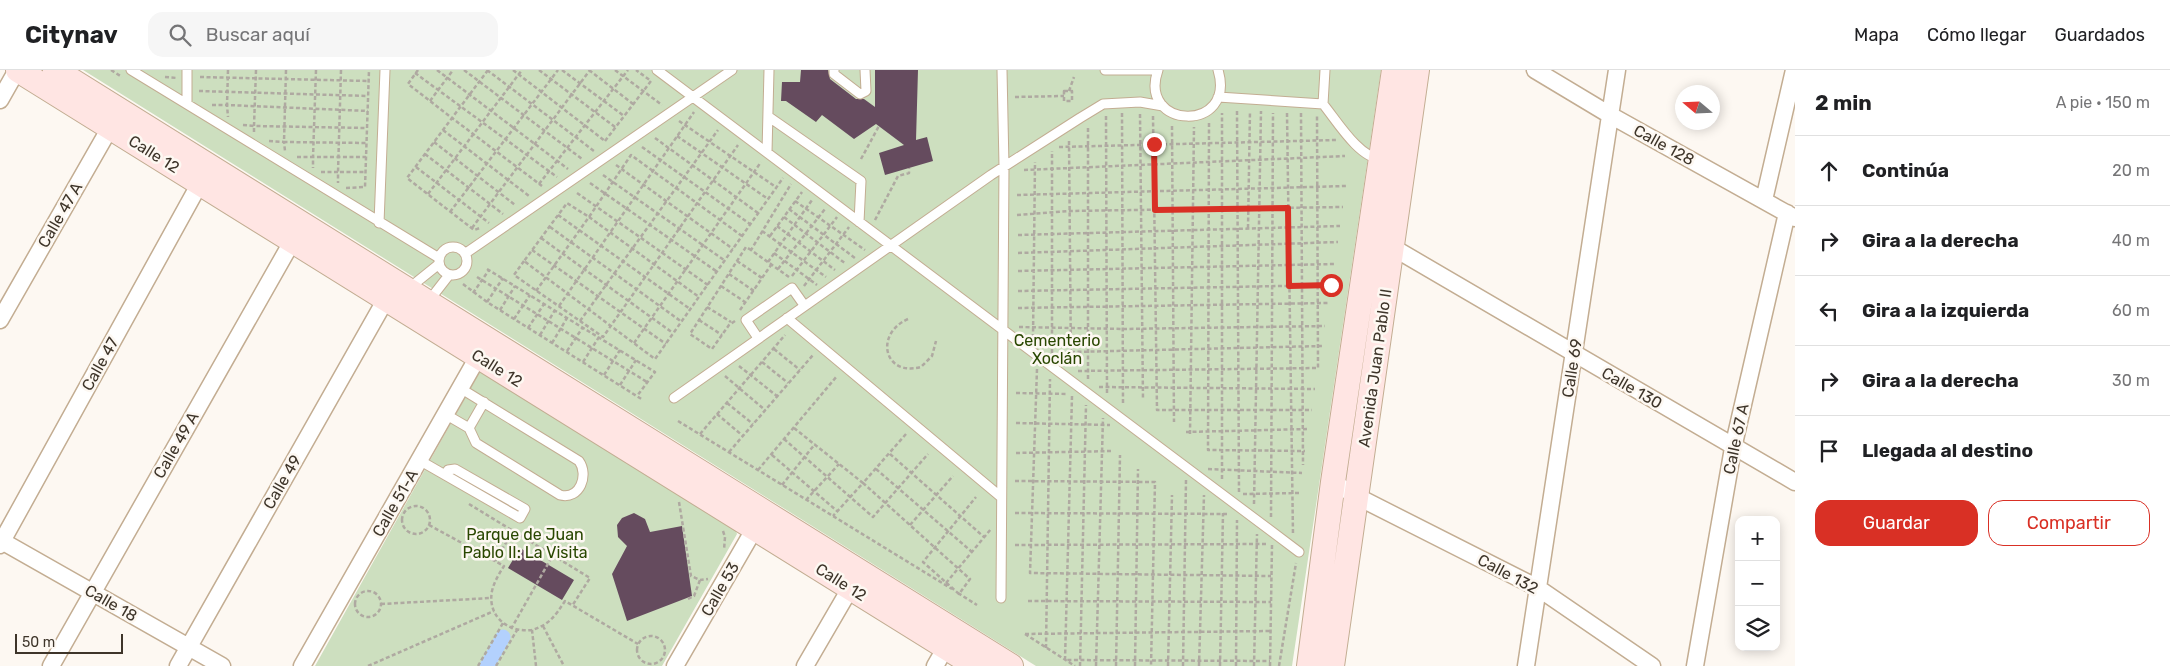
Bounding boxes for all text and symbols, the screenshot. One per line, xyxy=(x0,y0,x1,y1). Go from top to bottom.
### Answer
search box xyxy=(148,12,498,57)
text: Citynav xyxy=(25,21,118,49)
icon: search xyxy=(166,21,194,49)
text: Buscar aquí xyxy=(206,23,310,46)
text: Mapa xyxy=(1854,24,1899,46)
text: Cómo llegar xyxy=(1927,24,2026,46)
text: Guardados xyxy=(2054,24,2145,46)
north arrow xyxy=(1675,85,1720,130)
text: 2 min xyxy=(1815,90,1872,115)
text: A pie · 150 m xyxy=(2056,93,2150,112)
street label: Calle 128 xyxy=(1630,121,1698,169)
street label: Calle 12 xyxy=(125,131,183,177)
route end xyxy=(1143,133,1166,156)
icon: ahead xyxy=(1815,157,1843,185)
text: Continúa xyxy=(1862,159,1949,182)
text: 20 m xyxy=(2112,161,2150,180)
street label: Calle 47 A xyxy=(34,179,86,251)
icon: right xyxy=(1815,227,1843,255)
text: Gira a la derecha xyxy=(1862,229,2019,252)
text: 40 m xyxy=(2112,231,2150,250)
route start xyxy=(1320,274,1343,297)
street label: Avenida Juan Pablo II xyxy=(1354,287,1396,449)
icon: left xyxy=(1815,297,1843,325)
text: Gira a la izquierda xyxy=(1862,299,2029,322)
text: 60 m xyxy=(2112,301,2150,320)
park label: Cementerio Xoclán xyxy=(1014,331,1100,368)
street label: Calle 47 xyxy=(78,334,122,394)
street label: Calle 69 xyxy=(1558,337,1586,399)
street label: Calle 12 xyxy=(468,345,526,391)
street label: Calle 130 xyxy=(1598,363,1666,413)
icon: right xyxy=(1815,367,1843,395)
text: Gira a la derecha xyxy=(1862,369,2019,392)
text: 30 m xyxy=(2112,371,2150,390)
street label: Calle 67 A xyxy=(1719,402,1753,476)
street label: Calle 49 A xyxy=(149,408,203,482)
icon: arrive xyxy=(1815,437,1843,465)
text: Llegada al destino xyxy=(1862,439,2033,462)
street label: Calle 49 xyxy=(259,452,305,512)
street label: Calle 51-A xyxy=(368,466,422,540)
button: Guardar xyxy=(1815,500,1978,546)
button: Compartir xyxy=(1988,500,2150,546)
map controls xyxy=(1735,516,1780,651)
button: + xyxy=(1735,516,1780,561)
park label: Parque de Juan Pablo II: La Visita xyxy=(463,525,587,562)
street label: Calle 132 xyxy=(1474,550,1542,598)
street label: Calle 53 xyxy=(697,559,743,619)
street label: Calle 12 xyxy=(812,559,870,605)
button: − xyxy=(1735,561,1780,606)
street label: Calle 18 xyxy=(81,580,141,626)
button: layers xyxy=(1735,606,1780,651)
scale bar xyxy=(15,631,122,654)
text: 50 m xyxy=(22,634,55,651)

